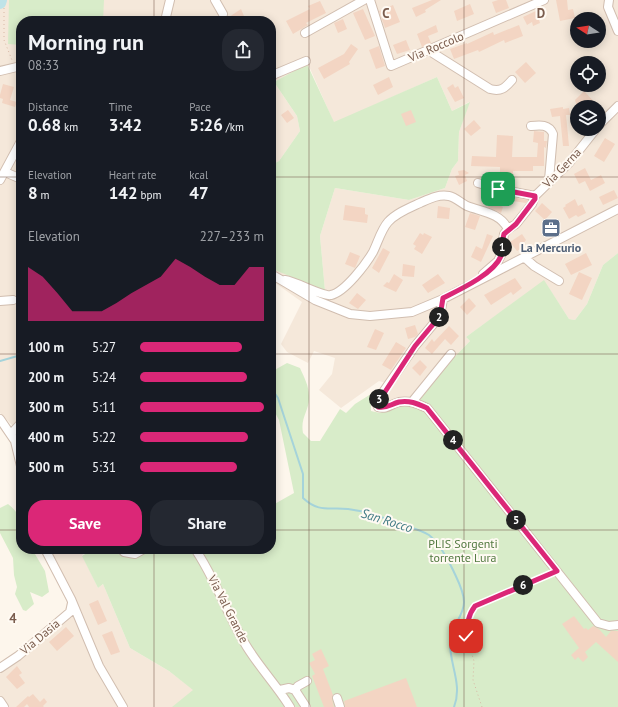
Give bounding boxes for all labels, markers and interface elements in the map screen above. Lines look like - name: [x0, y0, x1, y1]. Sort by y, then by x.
- text: C: [382, 5, 390, 22]
- text: D: [537, 5, 545, 22]
- north arrow: [570, 12, 606, 48]
- map controls: [570, 12, 606, 136]
- text: Morning run: [28, 28, 144, 56]
- street label: Via Roccolo: [405, 28, 466, 65]
- button: share: [222, 29, 264, 71]
- button: locate: [570, 56, 606, 92]
- text: 08:33: [28, 57, 59, 74]
- text: Distance: [28, 100, 68, 114]
- text: Time: [109, 100, 132, 114]
- text: Pace: [189, 100, 211, 114]
- button: layers: [570, 100, 606, 136]
- text: 0.68: [28, 114, 61, 136]
- text: 3:42: [109, 114, 142, 136]
- text: 5:26: [189, 114, 223, 136]
- text: km: [61, 120, 78, 134]
- text: /km: [223, 120, 244, 134]
- street label: Via Gerna: [538, 145, 584, 191]
- text: Elevation: [28, 168, 72, 182]
- text: Heart rate: [109, 168, 156, 182]
- text: kcal: [189, 168, 208, 182]
- pin: [481, 172, 515, 206]
- icon: arrive: [487, 178, 509, 200]
- text: 8: [28, 182, 38, 204]
- text: 142: [109, 182, 138, 204]
- text: 47: [189, 182, 209, 204]
- text: m: [38, 188, 50, 202]
- text: bpm: [138, 188, 161, 202]
- office icon: La Mercurio: [540, 217, 562, 239]
- text: Elevation: [28, 228, 80, 245]
- text: 227–233 m: [200, 228, 264, 245]
- pin: 1: [492, 237, 512, 257]
- text: 1: [499, 240, 505, 254]
- place label: La Mercurio: [521, 240, 582, 255]
- pin: 2: [429, 307, 449, 327]
- text: 2: [436, 310, 442, 324]
- text: 100 m: [28, 339, 64, 356]
- text: 5:27: [92, 339, 116, 356]
- text: 200 m: [28, 369, 64, 386]
- text: 5:24: [92, 369, 116, 386]
- pin: 3: [369, 389, 389, 409]
- text: 3: [376, 392, 382, 406]
- text: 300 m: [28, 399, 64, 416]
- text: 5:11: [92, 399, 116, 416]
- text: 400 m: [28, 429, 64, 446]
- text: 5:22: [92, 429, 116, 446]
- pin: 4: [443, 430, 463, 450]
- text: 4: [450, 433, 456, 447]
- text: 500 m: [28, 459, 64, 476]
- text: 5:31: [92, 459, 116, 476]
- button: Save: [28, 500, 142, 546]
- button: Share: [150, 500, 264, 546]
- water label: San Rocco: [359, 505, 415, 537]
- pin: 5: [506, 510, 526, 530]
- text: 5: [513, 513, 519, 527]
- park label: PLIS Sorgenti torrente Lura: [428, 536, 498, 565]
- street label: Via Val Grande: [204, 571, 252, 645]
- pin: 6: [513, 575, 533, 595]
- text: 6: [520, 578, 526, 592]
- text: 4: [9, 610, 17, 627]
- street label: Via Dasia: [16, 616, 63, 658]
- pin: [449, 619, 483, 653]
- icon: check: [455, 625, 477, 647]

